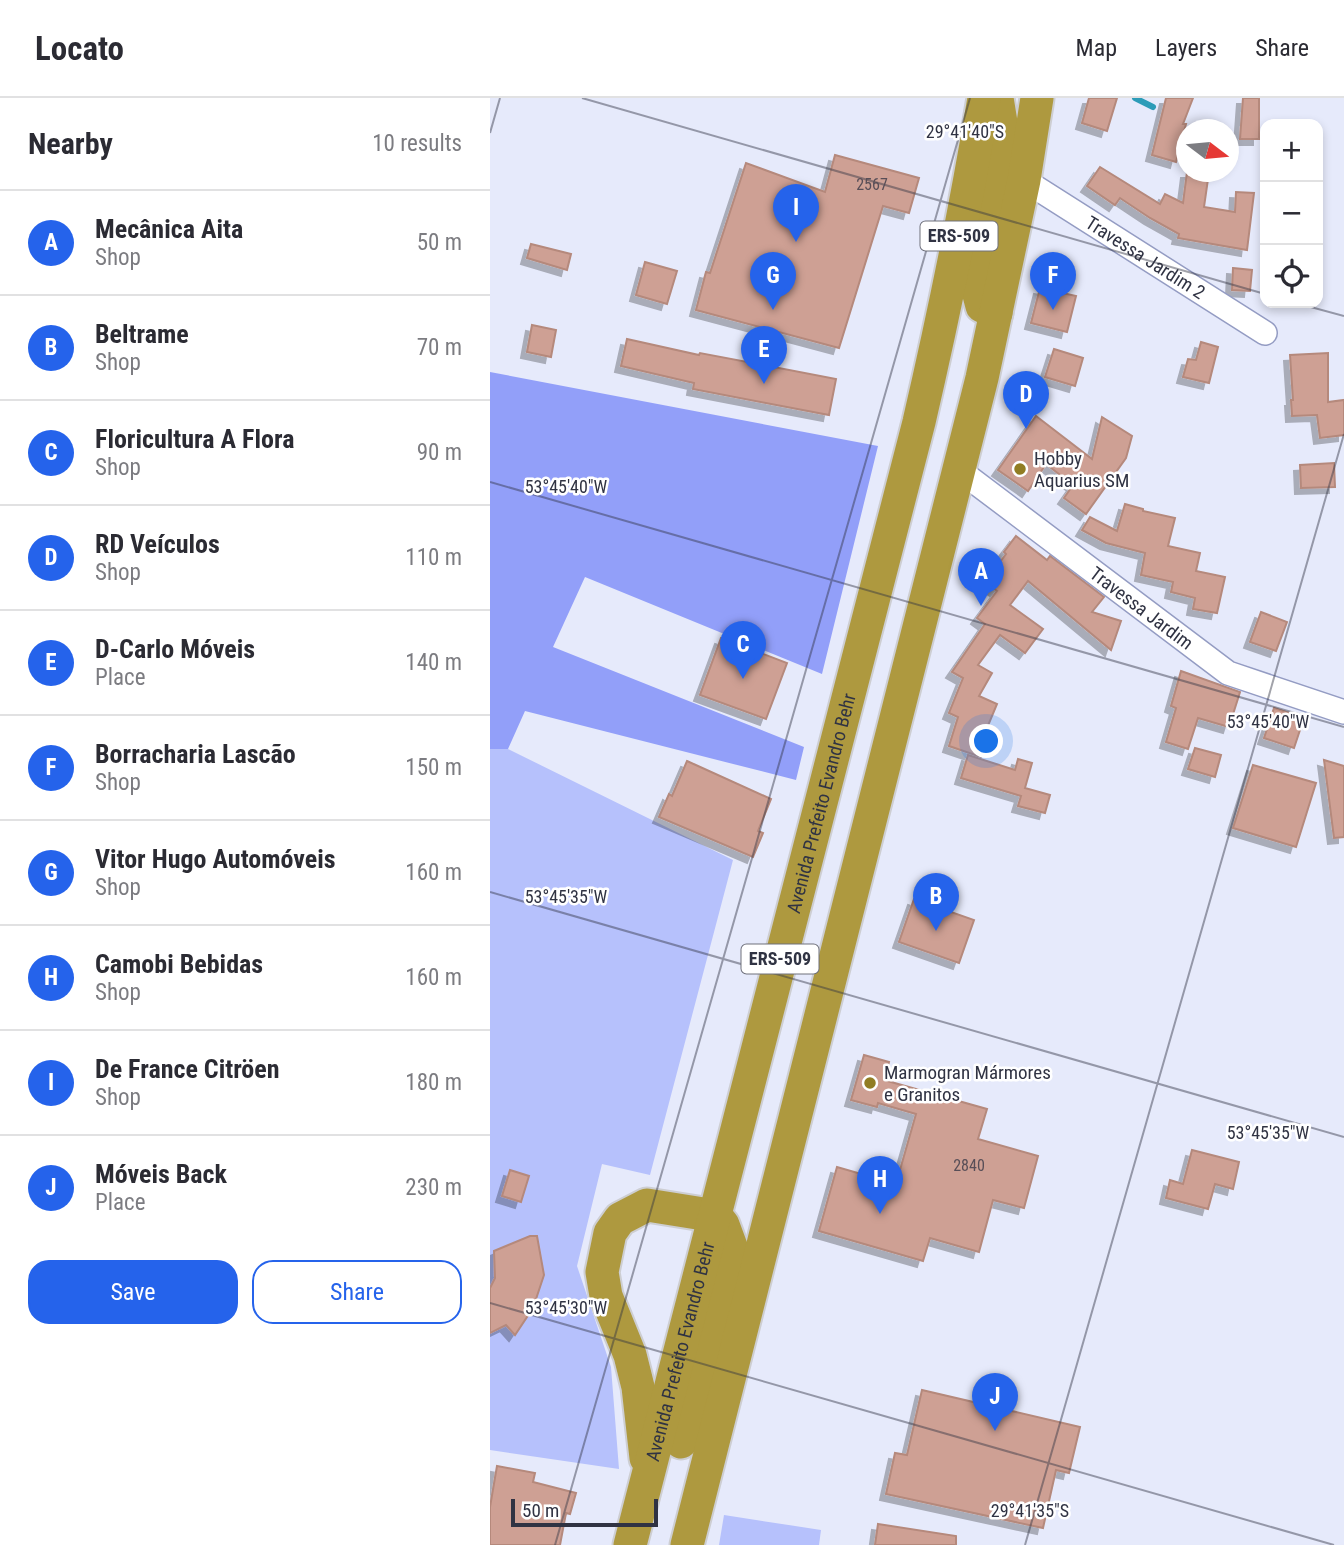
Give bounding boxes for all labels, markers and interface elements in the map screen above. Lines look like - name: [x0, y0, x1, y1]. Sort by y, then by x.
- text: Locato: [35, 29, 124, 68]
- text: Map: [1076, 34, 1117, 62]
- text: Layers: [1155, 34, 1217, 62]
- text: Share: [1255, 34, 1309, 62]
- north arrow: [1176, 119, 1239, 182]
- map controls: [1260, 119, 1323, 308]
- button: +: [1260, 119, 1323, 182]
- text: 29°41'40"S: [926, 121, 1004, 142]
- text: Nearby: [28, 126, 113, 161]
- text: 10 results: [372, 130, 462, 157]
- house number: 2567: [856, 175, 888, 194]
- button: −: [1260, 182, 1323, 245]
- pin: I: [773, 184, 819, 242]
- street label: Travessa Jardim 2: [1081, 211, 1209, 304]
- text: Mecânica Aita: [95, 214, 243, 244]
- road number: ERS-509: [920, 222, 998, 251]
- text: A: [44, 229, 58, 256]
- text: 50 m: [417, 229, 462, 256]
- text: Shop: [95, 244, 141, 271]
- button: locate: [1260, 245, 1323, 308]
- pin: G: [750, 252, 796, 310]
- pin: F: [1030, 252, 1076, 310]
- text: Beltrame: [95, 319, 189, 349]
- pin: E: [741, 326, 787, 384]
- text: B: [45, 334, 57, 361]
- text: 70 m: [417, 334, 462, 361]
- text: Shop: [95, 349, 141, 376]
- pin: D: [1003, 371, 1049, 429]
- text: Floricultura A Flora: [95, 424, 294, 454]
- text: C: [44, 439, 58, 466]
- text: 90 m: [417, 439, 462, 466]
- place label: Hobby Aquarius SM: [1034, 447, 1129, 492]
- text: Shop: [95, 454, 141, 481]
- marker: Hobby Aquarius SM: [1012, 461, 1028, 477]
- text: 53°45'40"W: [525, 476, 608, 497]
- text: RD Veículos: [95, 529, 220, 559]
- text: D: [45, 544, 58, 571]
- text: 110 m: [405, 544, 462, 571]
- pin: A: [958, 548, 1004, 606]
- text: Shop: [95, 559, 141, 586]
- street label: Travessa Jardim: [1085, 562, 1198, 655]
- pin: C: [720, 621, 766, 679]
- text: D-Carlo Móveis: [95, 634, 255, 664]
- text: E: [45, 649, 57, 676]
- text: 140 m: [405, 649, 462, 676]
- text: Place: [95, 664, 145, 691]
- street label: Avenida Prefeito Evandro Behr: [782, 691, 861, 916]
- text: 53°45'40"W: [1227, 711, 1310, 732]
- your location: [969, 724, 1003, 758]
- text: Borracharia Lascão: [95, 739, 296, 769]
- text: F: [46, 754, 56, 781]
- text: 150 m: [405, 754, 462, 781]
- text: Shop: [95, 769, 141, 796]
- text: Vitor Hugo Automóveis: [95, 844, 336, 874]
- text: G: [44, 859, 58, 886]
- text: 160 m: [405, 859, 462, 886]
- pin: B: [913, 873, 959, 931]
- text: Shop: [95, 874, 141, 901]
- text: 53°45'35"W: [525, 886, 608, 907]
- road number: ERS-509: [742, 944, 818, 974]
- text: Camobi Bebidas: [95, 949, 263, 979]
- text: H: [44, 964, 58, 991]
- text: 160 m: [405, 964, 462, 991]
- text: Shop: [95, 979, 141, 1006]
- text: De France Citröen: [95, 1054, 280, 1084]
- place label: Marmogran Mármores e Granitos: [884, 1061, 1051, 1106]
- text: I: [48, 1069, 54, 1096]
- text: 180 m: [405, 1069, 462, 1096]
- marker: Marmogran Mármores e Granitos: [862, 1075, 878, 1091]
- text: Shop: [95, 1084, 141, 1111]
- text: 53°45'35"W: [1227, 1122, 1310, 1143]
- pin: H: [857, 1156, 903, 1214]
- house number: 2840: [953, 1156, 985, 1175]
- text: Móveis Back: [95, 1159, 227, 1189]
- text: J: [45, 1174, 57, 1201]
- text: 230 m: [405, 1174, 462, 1201]
- text: Place: [95, 1189, 145, 1216]
- street label: Avenida Prefeito Evandro Behr: [641, 1239, 720, 1464]
- button: Save: [28, 1260, 238, 1324]
- button: Share: [252, 1260, 462, 1324]
- text: 53°45'30"W: [525, 1297, 608, 1318]
- pin: J: [972, 1373, 1018, 1431]
- scale bar: [511, 1496, 658, 1528]
- text: 50 m: [522, 1499, 559, 1522]
- text: 29°41'35"S: [991, 1500, 1069, 1521]

